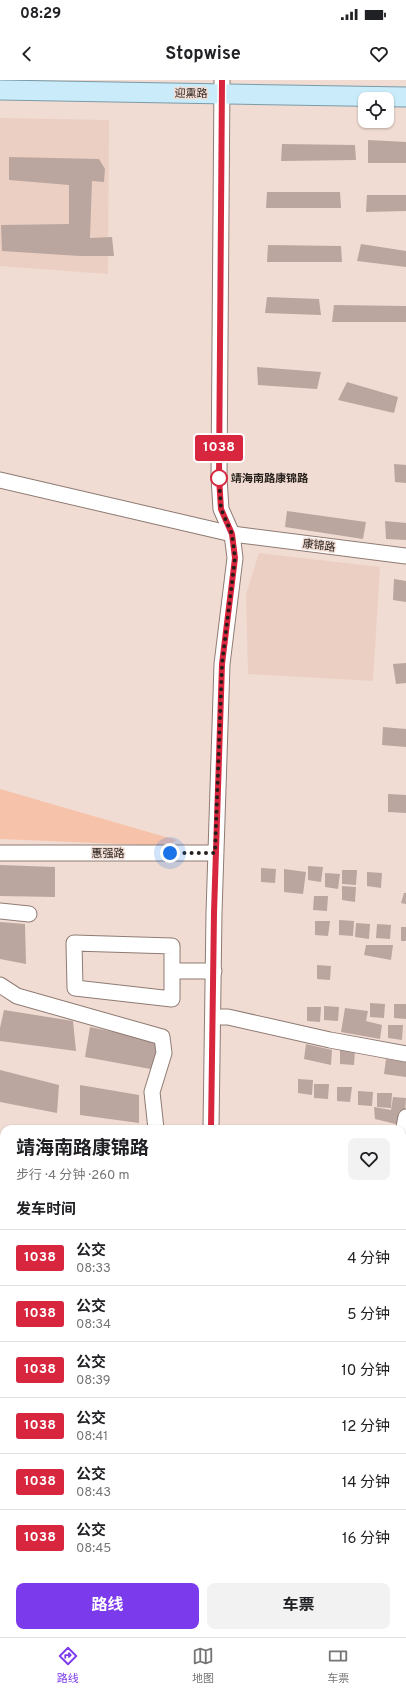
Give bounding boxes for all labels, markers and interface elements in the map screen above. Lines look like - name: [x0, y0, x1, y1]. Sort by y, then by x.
- text: 08:29: [20, 5, 61, 24]
- icon: back: [16, 43, 38, 65]
- text: Stopwise: [165, 43, 241, 66]
- icon: heart: [368, 43, 390, 65]
- street label: 迎熏路: [174, 87, 208, 101]
- map controls: [358, 92, 394, 128]
- button: locate: [358, 92, 394, 128]
- line badge: 1038: [191, 435, 247, 461]
- text: 1038: [203, 439, 235, 456]
- marker: 靖海南路康锦路: [210, 469, 228, 487]
- place label: 靖海南路康锦路: [231, 472, 309, 486]
- street label: 康锦路: [302, 537, 336, 555]
- your location: [160, 843, 180, 863]
- street label: 惠强路: [92, 847, 125, 861]
- text: 靖海南路康锦路: [16, 1137, 149, 1161]
- button: heart: [348, 1138, 390, 1180]
- text: 步行 · 4 分钟 · 260 m: [16, 1168, 129, 1184]
- text: 发车时间: [16, 1201, 76, 1220]
- text: 公交: [76, 1242, 106, 1261]
- text: 1038: [24, 1249, 56, 1266]
- text: 4 分钟: [347, 1250, 390, 1269]
- text: 08:33: [76, 1261, 111, 1277]
- text: 公交: [76, 1298, 106, 1317]
- text: 1038: [24, 1305, 56, 1322]
- text: 5 分钟: [347, 1306, 390, 1325]
- text: 08:34: [76, 1317, 111, 1333]
- text: 公交: [76, 1354, 106, 1373]
- text: 1038: [24, 1361, 56, 1378]
- text: 10 分钟: [341, 1362, 390, 1381]
- text: 08:39: [76, 1373, 111, 1389]
- text: 公交: [76, 1410, 106, 1429]
- text: 1038: [24, 1417, 56, 1434]
- text: 12 分钟: [342, 1418, 390, 1437]
- text: 08:41: [76, 1429, 108, 1445]
- text: 公交: [76, 1466, 106, 1485]
- text: 1038: [24, 1473, 56, 1490]
- text: 14 分钟: [342, 1474, 390, 1493]
- text: 08:43: [76, 1485, 111, 1501]
- text: 公交: [76, 1522, 106, 1541]
- text: 1038: [24, 1529, 56, 1546]
- text: 16 分钟: [342, 1530, 390, 1549]
- text: 08:45: [76, 1541, 111, 1557]
- button: 路线: [16, 1583, 199, 1629]
- button: 车票: [207, 1583, 390, 1629]
- tab: 路线: [57, 1645, 79, 1686]
- tab: 地图: [192, 1645, 214, 1686]
- tab: 车票: [327, 1645, 349, 1686]

